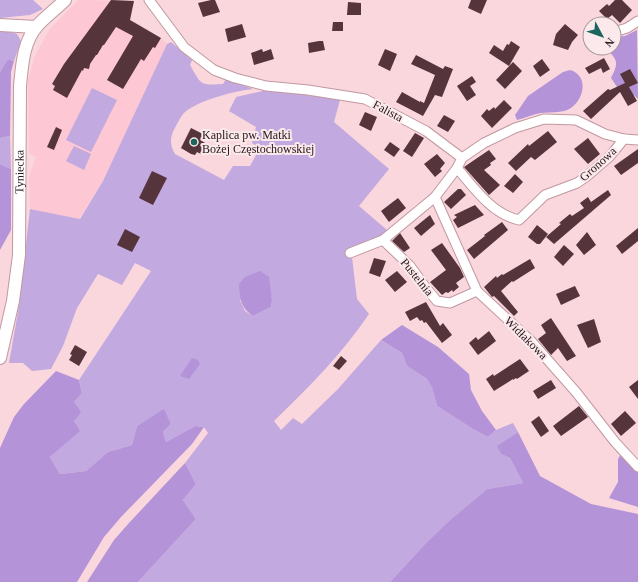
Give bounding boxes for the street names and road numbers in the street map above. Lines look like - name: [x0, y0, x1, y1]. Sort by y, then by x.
- street label: Falista: [371, 97, 406, 125]
- street label: Gronowa: [577, 143, 620, 184]
- street label: Tyniecka: [12, 149, 27, 194]
- street label: Pustelnia: [398, 255, 437, 299]
- street label: Widłakowa: [502, 314, 551, 363]

